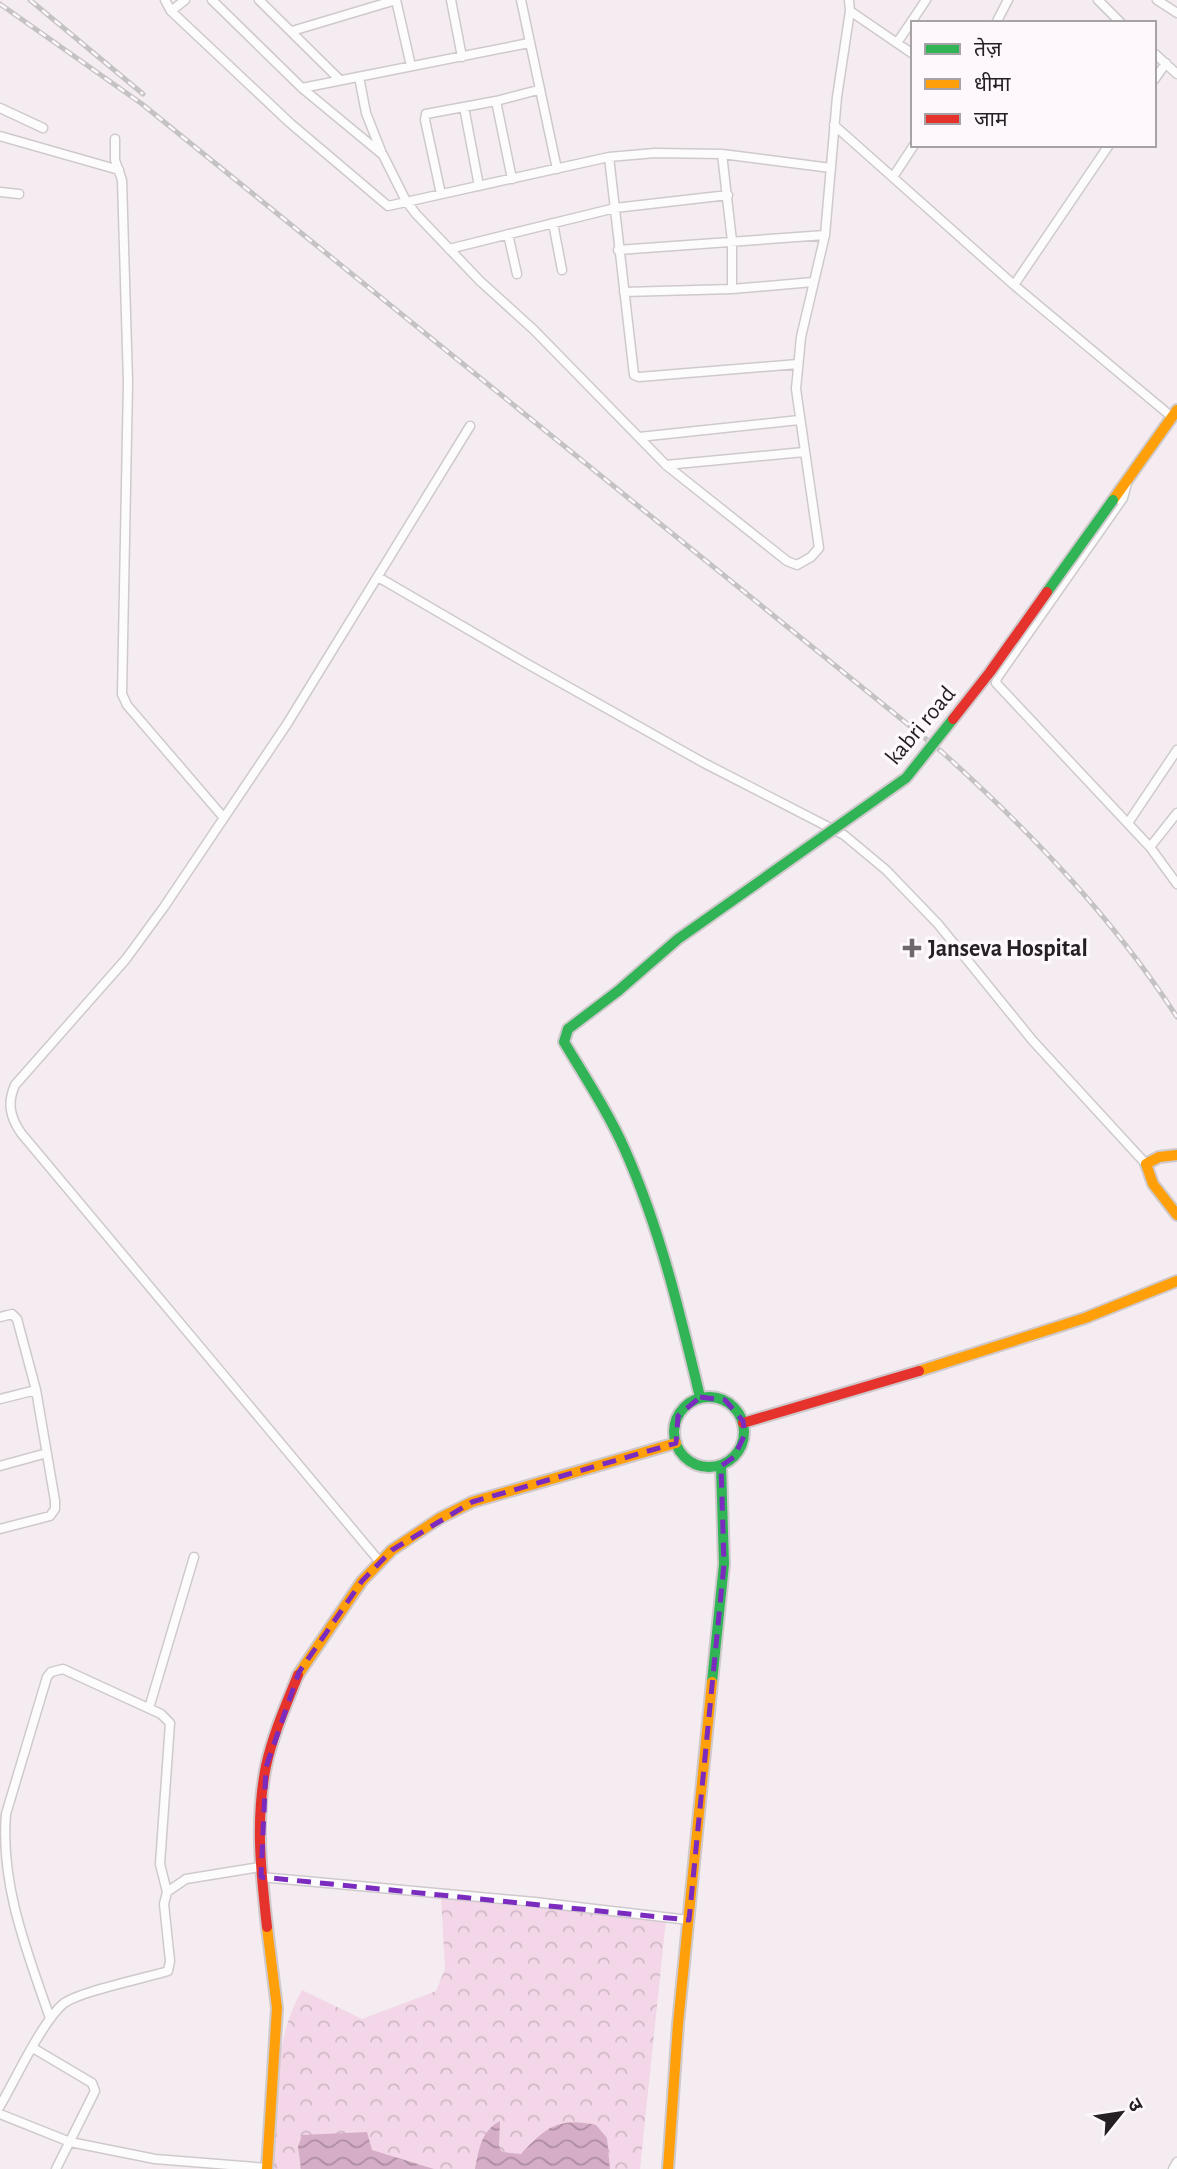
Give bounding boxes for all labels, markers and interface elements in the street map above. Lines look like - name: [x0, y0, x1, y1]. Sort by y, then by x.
- legend: [911, 21, 1156, 147]
- text: तेज़: [974, 37, 1002, 60]
- text: धीमा: [974, 72, 1011, 95]
- text: जाम: [974, 109, 1008, 130]
- street label: kabri road: [881, 682, 960, 769]
- place label: Janseva Hospital: [928, 937, 1088, 961]
- marker: Janseva Hospital: [902, 938, 922, 958]
- north arrow: [1086, 2078, 1156, 2148]
- text: उ: [1123, 2096, 1146, 2116]

